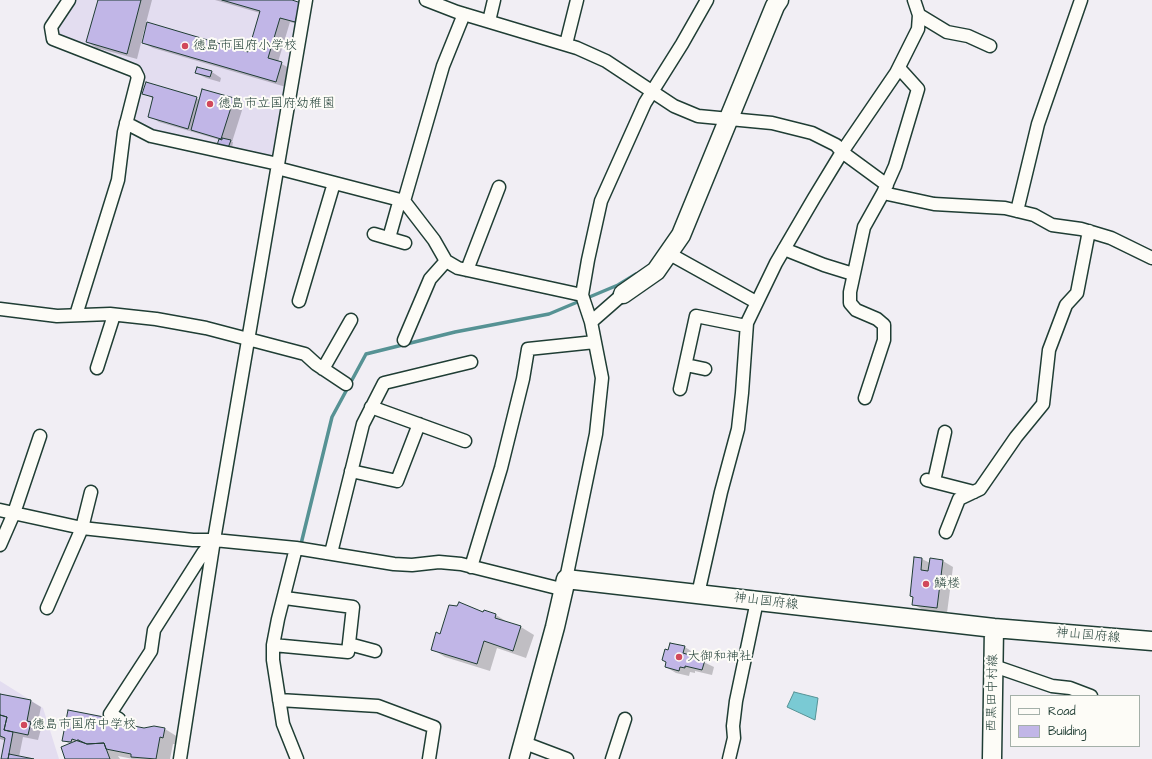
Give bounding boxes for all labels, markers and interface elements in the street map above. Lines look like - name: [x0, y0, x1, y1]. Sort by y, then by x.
- place label: 徳島市国府小学校: [193, 38, 297, 54]
- marker: 徳島市国府小学校: [180, 41, 190, 51]
- place label: 徳島市立国府幼稚園: [218, 96, 335, 112]
- marker: 徳島市立国府幼稚園: [205, 99, 215, 109]
- place label: 鱗楼: [934, 576, 960, 592]
- marker: 鱗楼: [921, 579, 931, 589]
- street label: 神山国府線: [733, 590, 799, 614]
- street label: 神山国府線: [1055, 625, 1121, 647]
- place label: 大御和神社: [687, 649, 752, 665]
- marker: 大御和神社: [674, 652, 684, 662]
- street label: 西黒田中村線: [985, 654, 1001, 732]
- legend: [1010, 695, 1140, 747]
- text: Road: [1048, 703, 1076, 720]
- place label: 徳島市国府中学校: [32, 717, 136, 733]
- marker: 徳島市国府中学校: [19, 720, 29, 730]
- text: Building: [1048, 723, 1086, 740]

